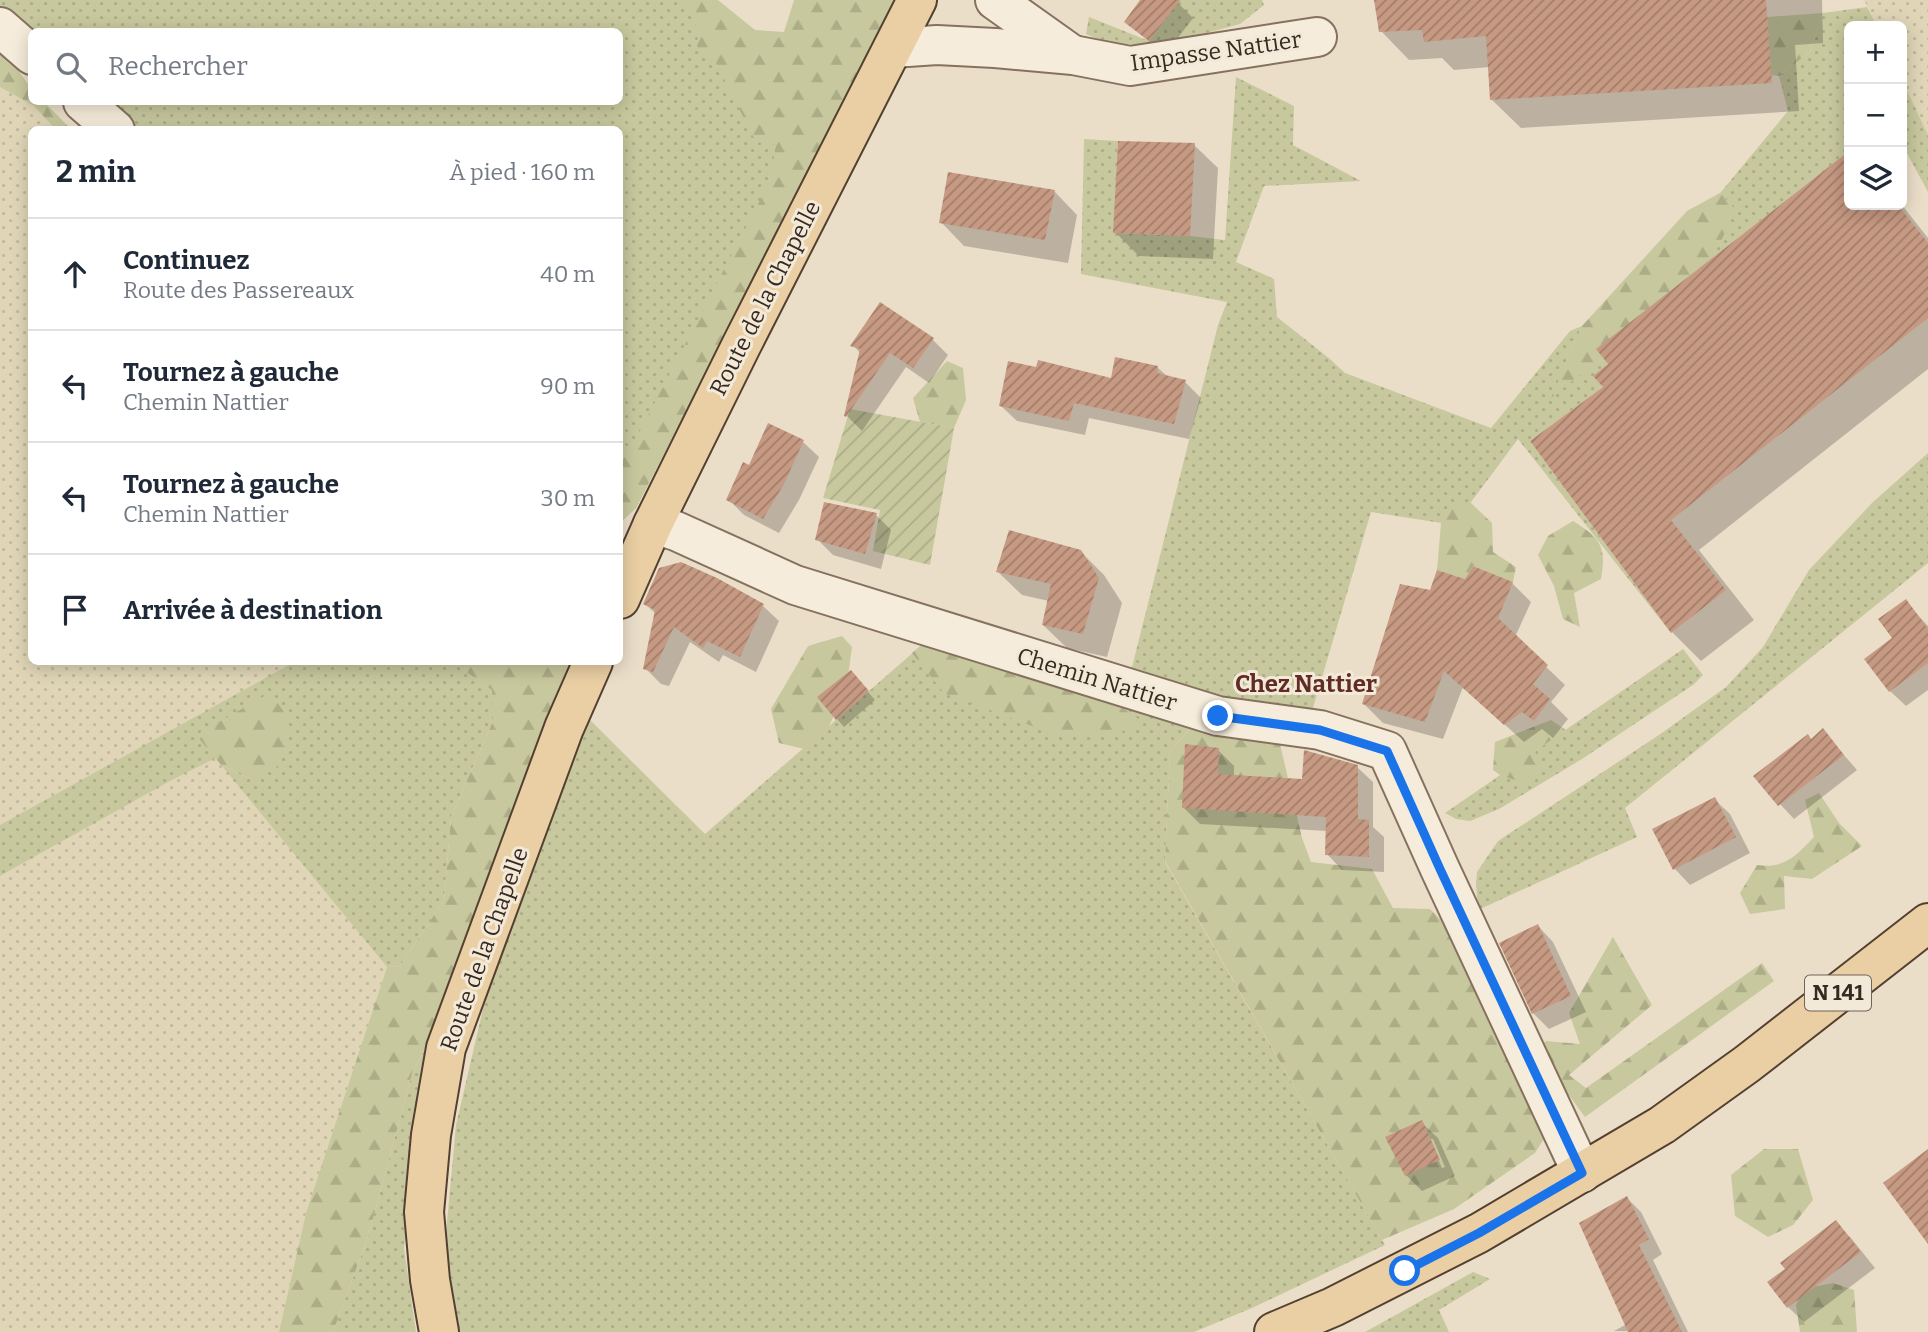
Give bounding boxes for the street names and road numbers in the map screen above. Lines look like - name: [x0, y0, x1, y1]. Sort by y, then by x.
- street label: Impasse Nattier: [1129, 25, 1303, 77]
- street label: Route de la Chapelle: [704, 196, 826, 400]
- street label: Chemin Nattier: [1014, 641, 1180, 717]
- street label: Route de la Chapelle: [434, 843, 534, 1055]
- road number: N 141: [1805, 976, 1871, 1010]

